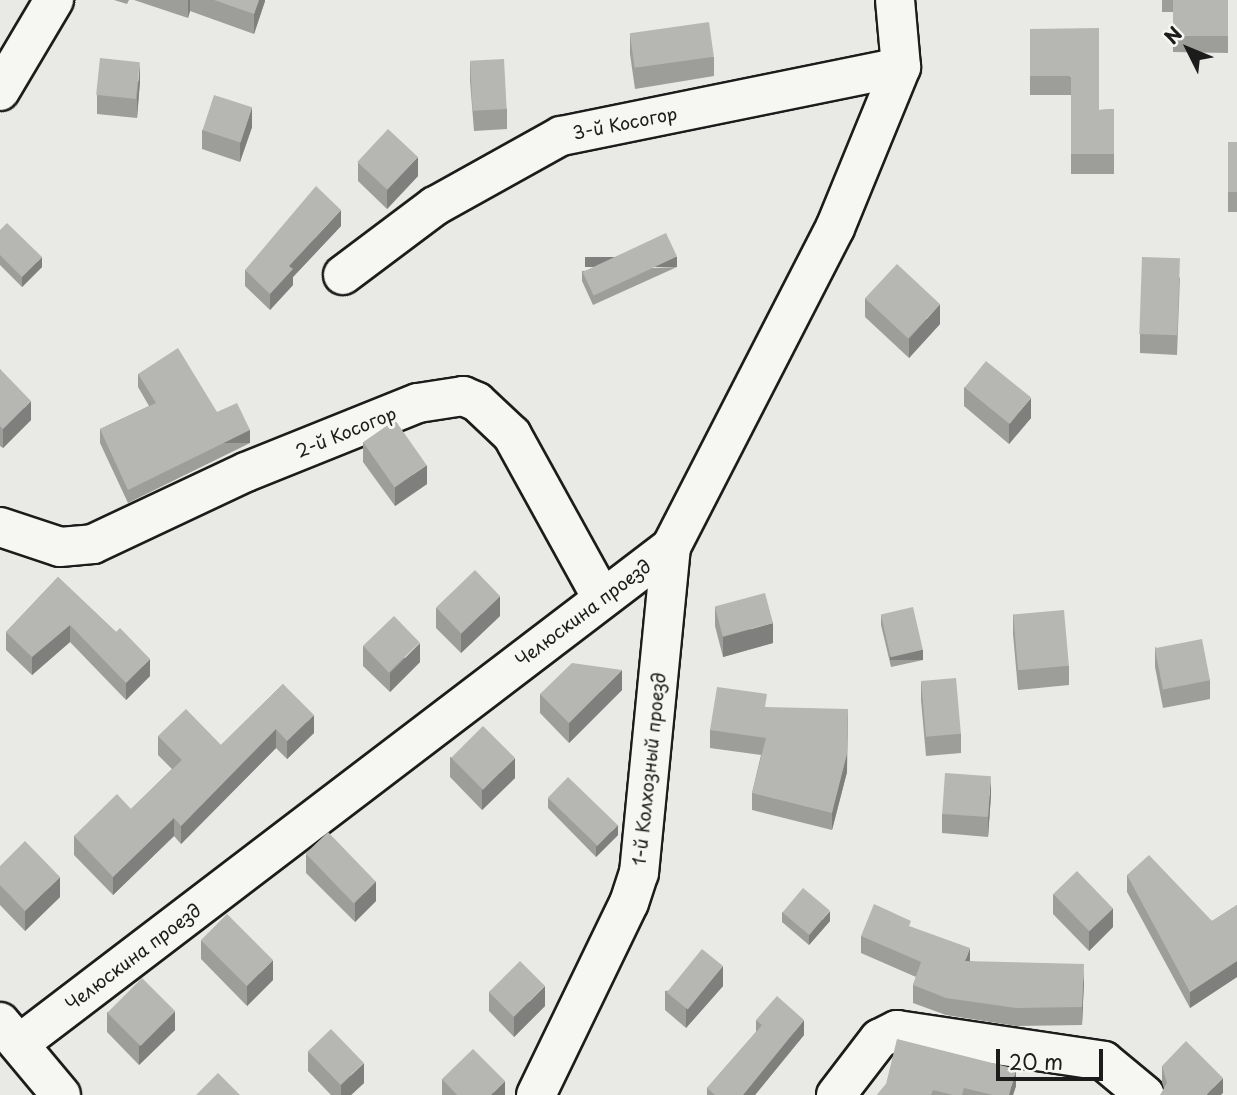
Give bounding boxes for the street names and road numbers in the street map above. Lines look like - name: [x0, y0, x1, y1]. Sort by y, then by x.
- street label: 3-й Косогор: [571, 102, 679, 144]
- street label: 2-й Косогор: [292, 402, 400, 462]
- street label: Челюскина проезд: [510, 555, 656, 671]
- street label: 1-й Колхозный проезд: [628, 671, 670, 867]
- street label: Челюскина проезд: [60, 899, 206, 1015]

